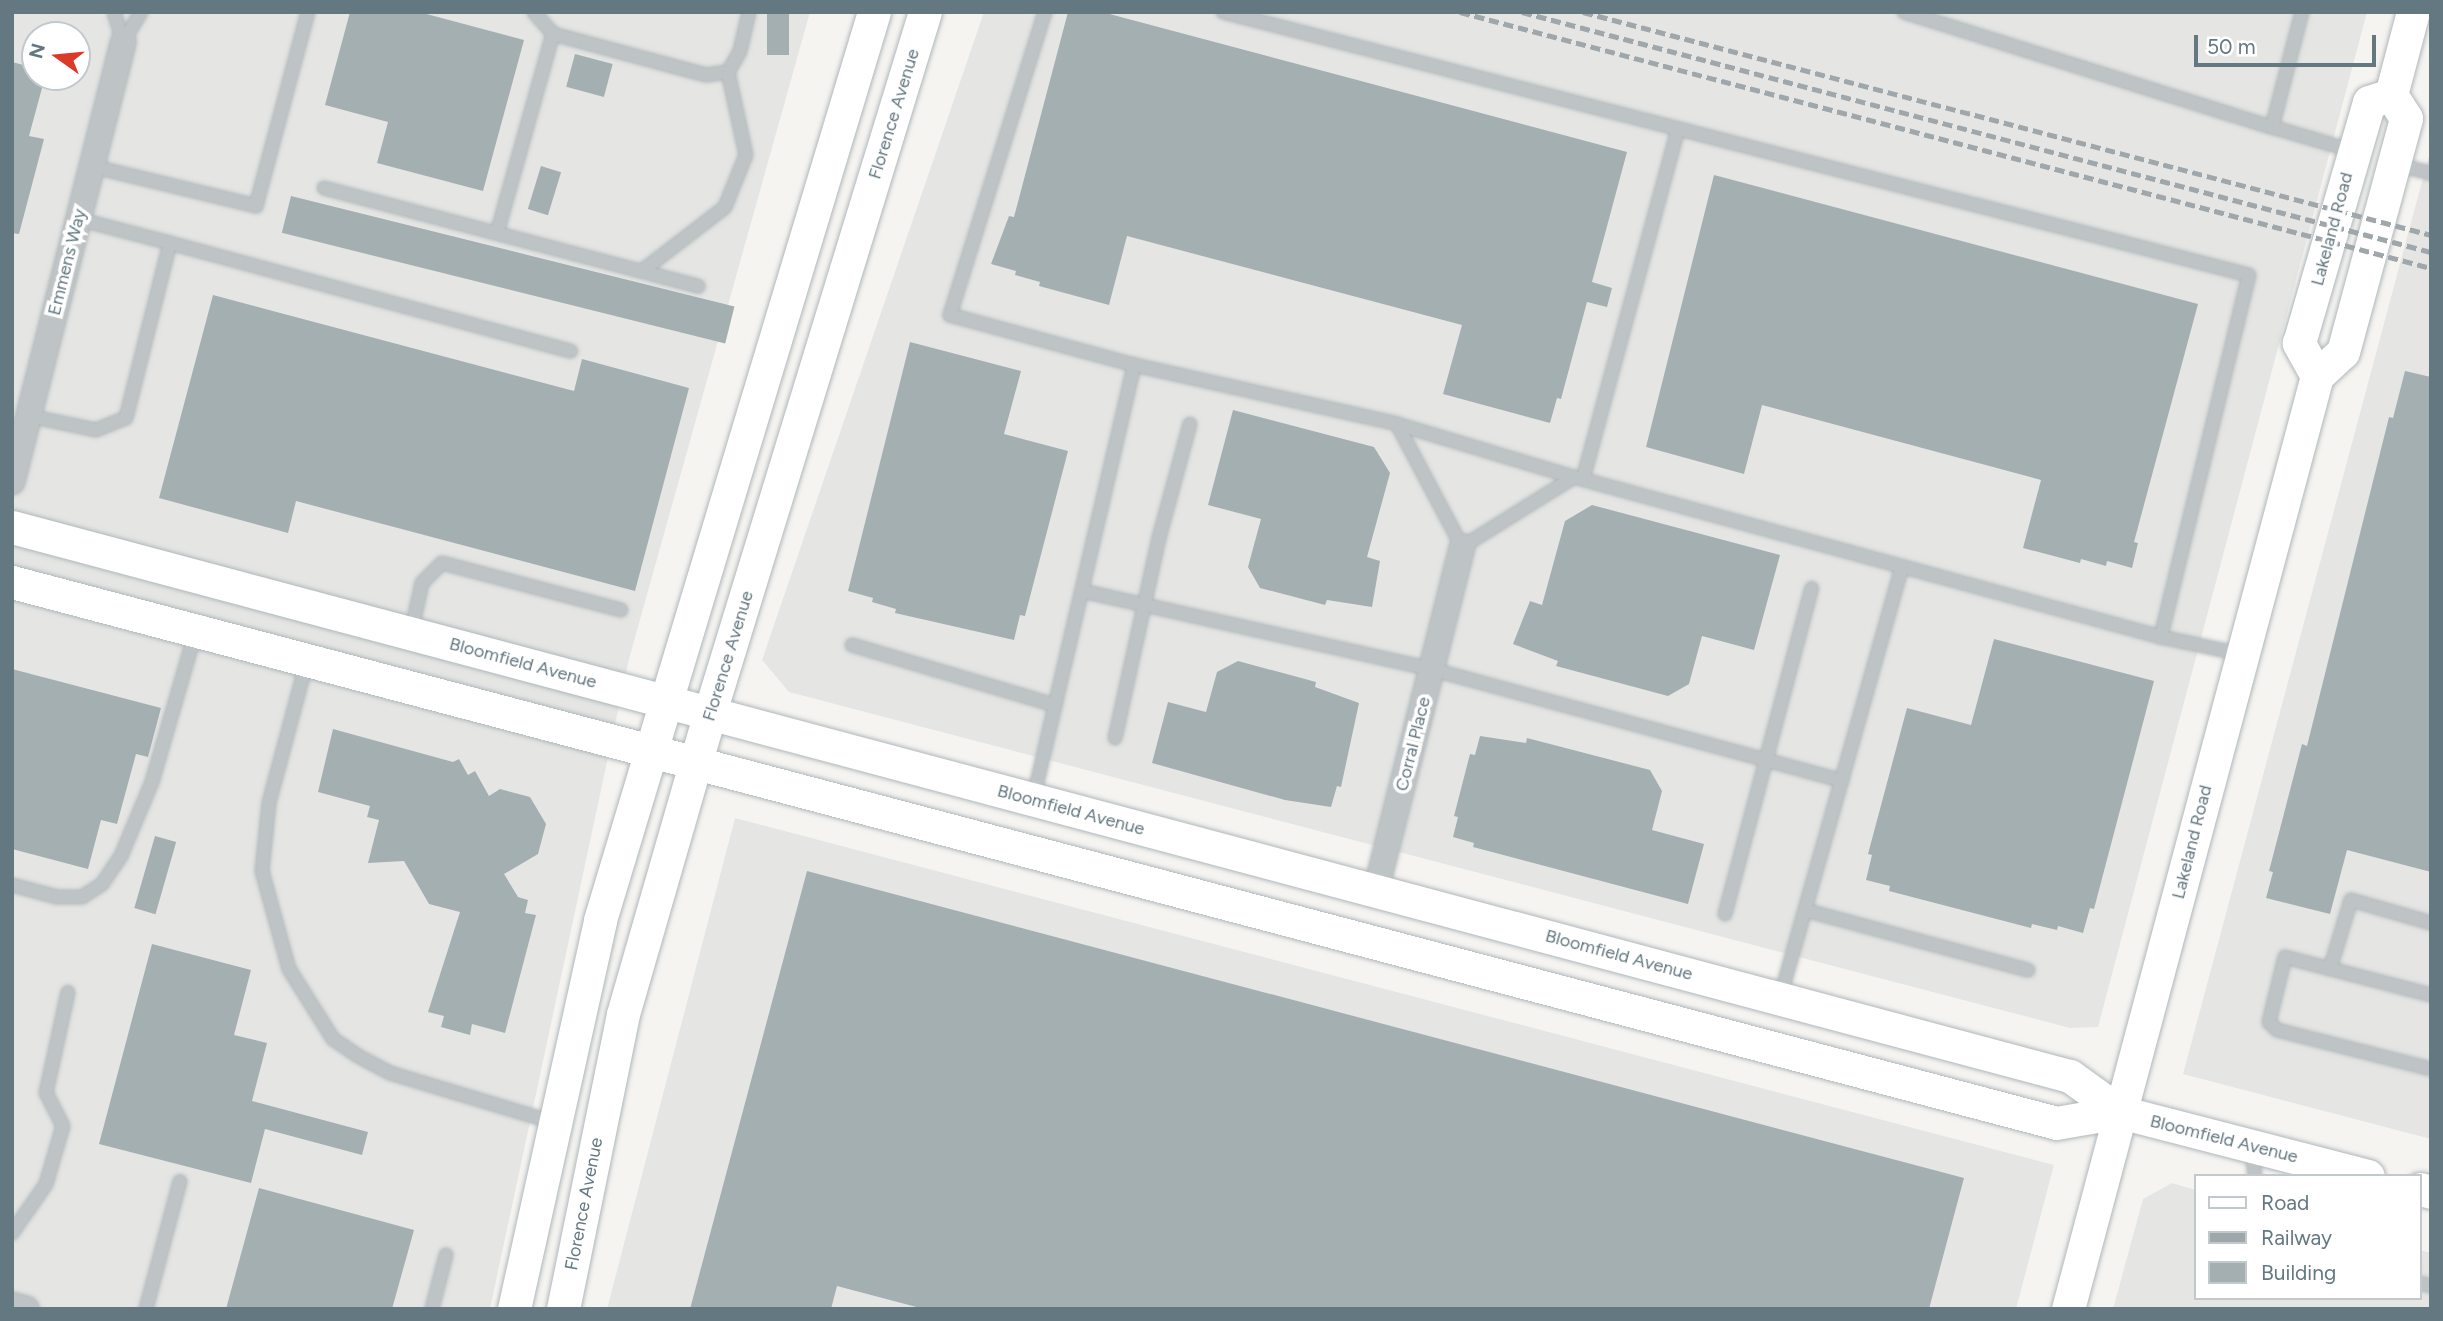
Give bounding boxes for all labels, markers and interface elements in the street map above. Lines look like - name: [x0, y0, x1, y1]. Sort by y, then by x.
- north arrow: [21, 21, 91, 91]
- scale bar: [2198, 21, 2380, 65]
- text: 50 m: [2207, 34, 2256, 59]
- text: N: [24, 41, 50, 61]
- street label: Florence Avenue: [864, 46, 924, 182]
- street label: Lakeland Road: [2306, 170, 2358, 288]
- street label: Emmens Way: [43, 206, 91, 318]
- street label: Florence Avenue: [698, 588, 758, 724]
- street label: Bloomfield Avenue: [447, 633, 599, 693]
- street label: Corral Place: [1391, 695, 1435, 793]
- street label: Bloomfield Avenue: [995, 780, 1147, 840]
- street label: Lakeland Road: [2167, 783, 2217, 901]
- street label: Bloomfield Avenue: [1543, 925, 1695, 985]
- street label: Bloomfield Avenue: [2148, 1110, 2300, 1168]
- street label: Florence Avenue: [561, 1136, 607, 1272]
- legend: [2194, 1174, 2422, 1300]
- text: Road: [2261, 1190, 2309, 1215]
- text: Railway: [2261, 1225, 2332, 1250]
- text: Building: [2261, 1260, 2336, 1285]

